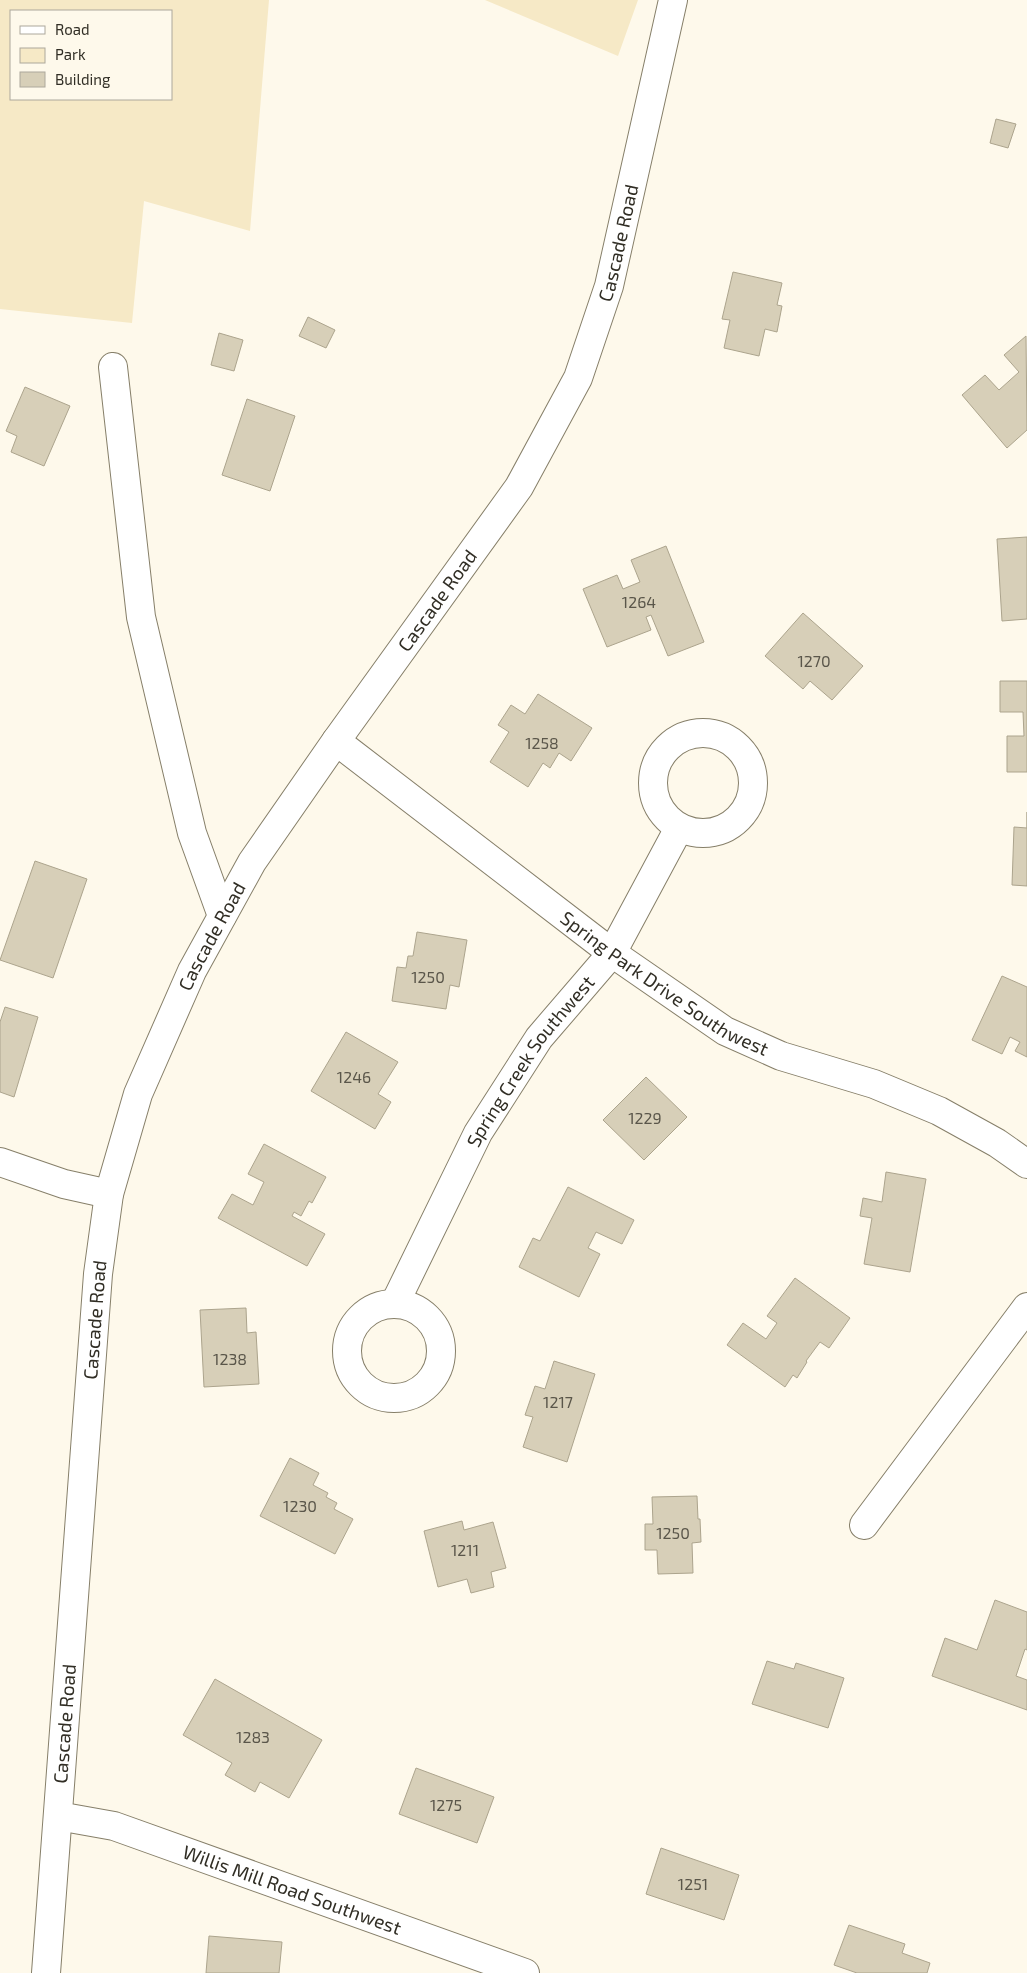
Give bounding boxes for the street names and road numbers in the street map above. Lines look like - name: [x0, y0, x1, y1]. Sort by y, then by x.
- street label: Cascade Road: [593, 182, 642, 305]
- street label: Cascade Road: [392, 545, 481, 656]
- street label: Cascade Road: [173, 878, 250, 994]
- street label: Spring Park Drive Southwest: [556, 906, 772, 1060]
- street label: Spring Creek Southwest: [461, 970, 599, 1150]
- street label: Cascade Road: [78, 1259, 111, 1380]
- street label: Cascade Road: [48, 1663, 80, 1784]
- street label: Willis Mill Road Southwest: [180, 1840, 405, 1939]

